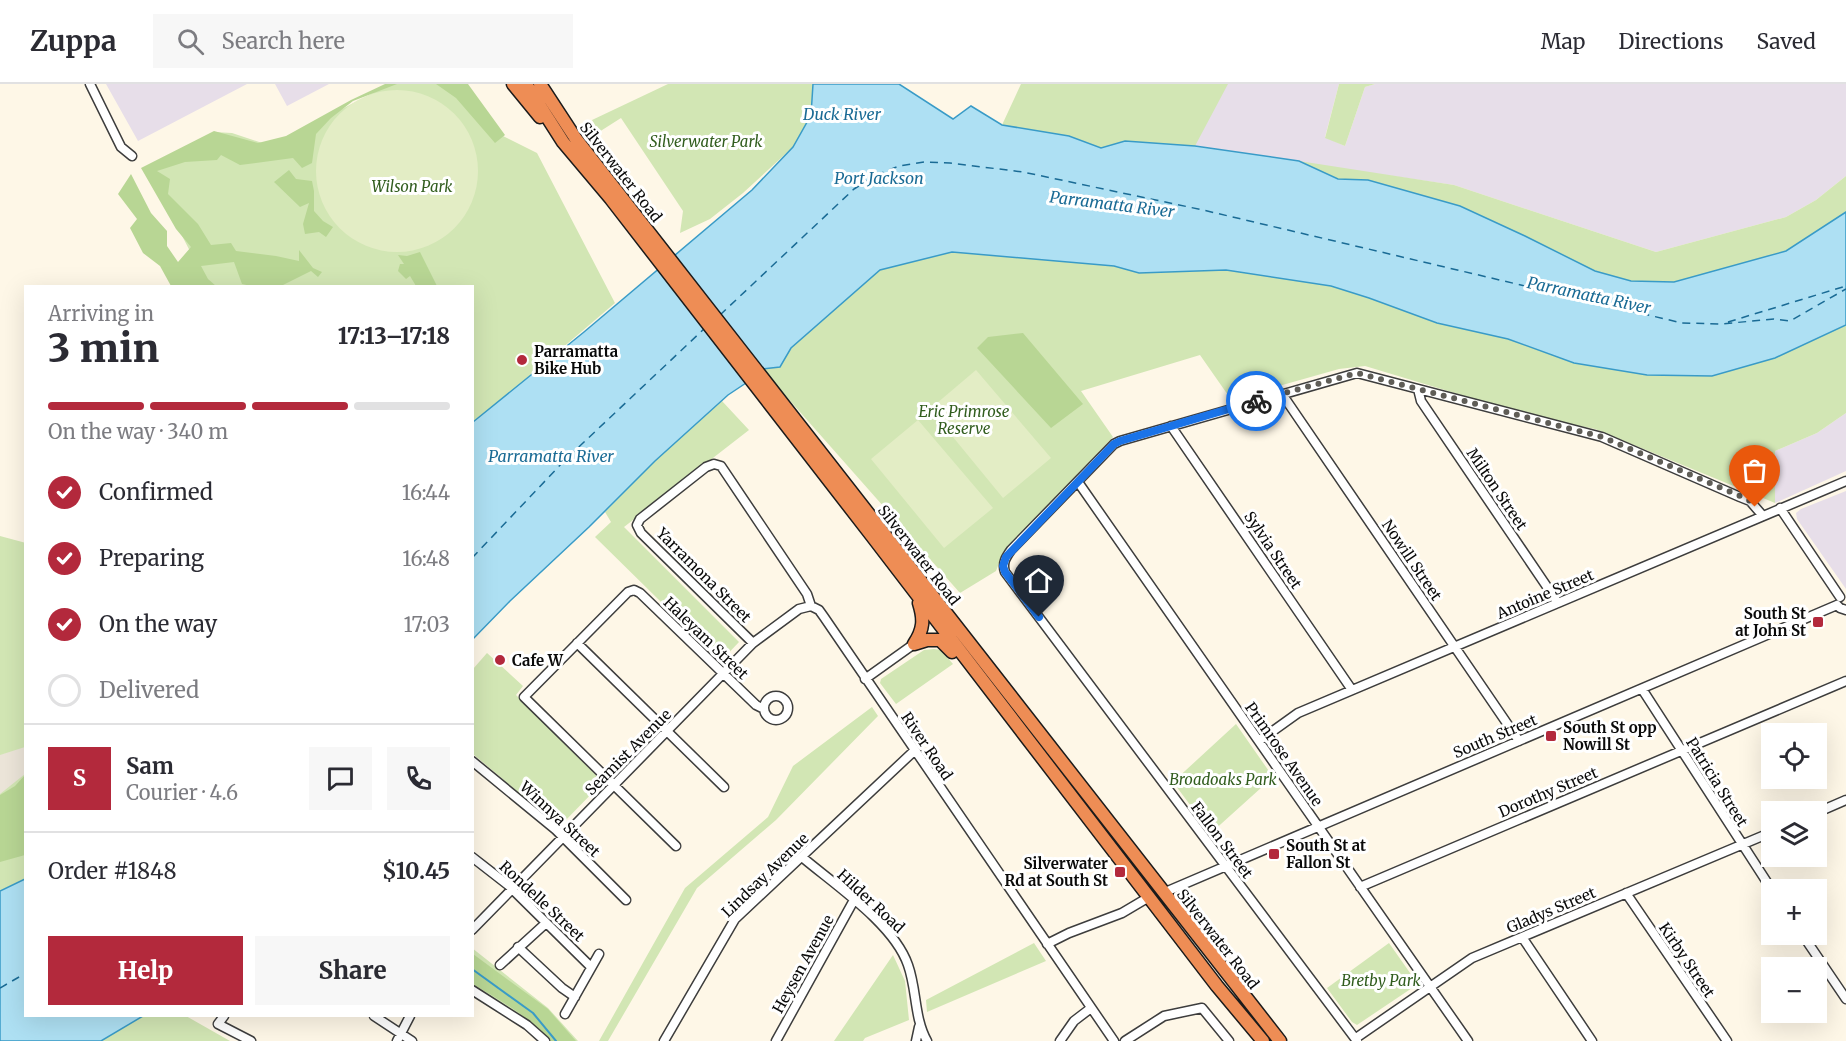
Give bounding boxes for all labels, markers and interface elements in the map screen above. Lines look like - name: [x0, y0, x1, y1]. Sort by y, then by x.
- search box: [153, 14, 573, 68]
- text: Zuppa: [30, 23, 117, 59]
- icon: search: [174, 25, 207, 58]
- text: Search here: [222, 27, 345, 55]
- text: Map: [1541, 28, 1585, 55]
- text: Directions: [1618, 28, 1723, 55]
- text: Saved: [1756, 28, 1816, 55]
- water label: Duck River: [802, 104, 881, 124]
- street label: Silverwater Road: [576, 118, 666, 226]
- park label: Silverwater Park: [650, 132, 763, 151]
- water label: Port Jackson: [834, 168, 924, 188]
- park label: Wilson Park: [371, 177, 453, 196]
- water label: Parramatta River: [1048, 186, 1176, 222]
- water label: Parramatta River: [1525, 272, 1653, 318]
- text: Arriving in: [48, 301, 154, 326]
- text: 17:13–17:18: [338, 322, 450, 350]
- text: 3 min: [48, 324, 159, 373]
- place label: Parramatta Bike Hub: [534, 342, 619, 378]
- marker: Parramatta Bike Hub: [515, 353, 529, 367]
- courier: [1226, 371, 1286, 431]
- icon: bike: [1240, 385, 1273, 418]
- park label: Eric Primrose Reserve: [919, 402, 1010, 438]
- text: On the way · 340 m: [48, 419, 228, 444]
- street label: Milton Street: [1463, 444, 1531, 534]
- pin: [1729, 445, 1780, 507]
- water label: Parramatta River: [488, 446, 614, 466]
- icon: bag: [1738, 454, 1771, 487]
- icon: check: [48, 476, 81, 509]
- text: Confirmed: [99, 478, 213, 506]
- text: 16:44: [402, 480, 450, 505]
- street label: Silverwater Road: [874, 501, 964, 609]
- street label: Sylvia Street: [1240, 508, 1306, 592]
- street label: Nowill Street: [1378, 516, 1446, 604]
- street label: Yarramona Street: [652, 523, 755, 626]
- icon: check: [48, 542, 81, 575]
- text: Preparing: [99, 544, 204, 572]
- text: 16:48: [402, 546, 450, 571]
- pin: [1013, 555, 1064, 617]
- icon: home: [1022, 564, 1055, 597]
- street label: Antoine Street: [1493, 565, 1597, 623]
- street label: Haleyam Street: [660, 593, 752, 683]
- place label: South St at John St: [1735, 604, 1806, 640]
- icon: check: [48, 608, 81, 641]
- text: On the way: [99, 610, 217, 638]
- text: 17:03: [404, 612, 450, 637]
- marker: South St at John St: [1811, 615, 1825, 629]
- place label: Cafe W: [512, 651, 564, 670]
- marker: Cafe W: [493, 653, 507, 667]
- text: Delivered: [99, 676, 199, 704]
- street label: Primrose Avenue: [1241, 698, 1327, 810]
- street label: Seamist Avenue: [581, 705, 675, 799]
- street label: River Road: [897, 708, 957, 784]
- street label: South Street: [1450, 710, 1540, 762]
- place label: South St opp Nowill St: [1563, 718, 1657, 754]
- map controls: [1761, 723, 1827, 1023]
- button: locate: [1761, 723, 1827, 789]
- marker: South St opp Nowill St: [1544, 729, 1558, 743]
- street label: Patricia Street: [1682, 734, 1752, 830]
- button: chat: [309, 747, 372, 810]
- button: phone: [387, 747, 450, 810]
- text: Sam: [126, 752, 174, 780]
- street label: Dorothy Street: [1496, 763, 1601, 821]
- text: S: [73, 764, 86, 792]
- park label: Broadoaks Park: [1169, 770, 1278, 789]
- street label: Winnya Street: [515, 776, 604, 861]
- text: Courier · 4.6: [126, 780, 238, 805]
- street label: Fallon Street: [1187, 798, 1257, 882]
- button: layers: [1761, 801, 1827, 867]
- street label: Lindsay Avenue: [718, 829, 813, 921]
- place label: South St at Fallon St: [1286, 836, 1366, 872]
- marker: South St at Fallon St: [1267, 847, 1281, 861]
- place label: Silverwater Rd at South St: [1004, 854, 1108, 890]
- text: Order #1848: [48, 857, 177, 885]
- text: $10.45: [382, 857, 450, 885]
- street label: Rondelle Street: [495, 857, 589, 945]
- street label: Hilder Road: [833, 865, 909, 937]
- marker: Silverwater Rd at South St: [1113, 865, 1127, 879]
- button: +: [1761, 879, 1827, 945]
- street label: Gladys Street: [1504, 883, 1599, 937]
- street label: Silverwater Road: [1173, 885, 1263, 993]
- street label: Heysen Avenue: [768, 911, 838, 1017]
- street label: Kirby Street: [1655, 919, 1719, 1001]
- button: Help: [48, 936, 243, 1005]
- button: Share: [255, 936, 450, 1005]
- button: −: [1761, 957, 1827, 1023]
- park label: Bretby Park: [1341, 971, 1422, 990]

